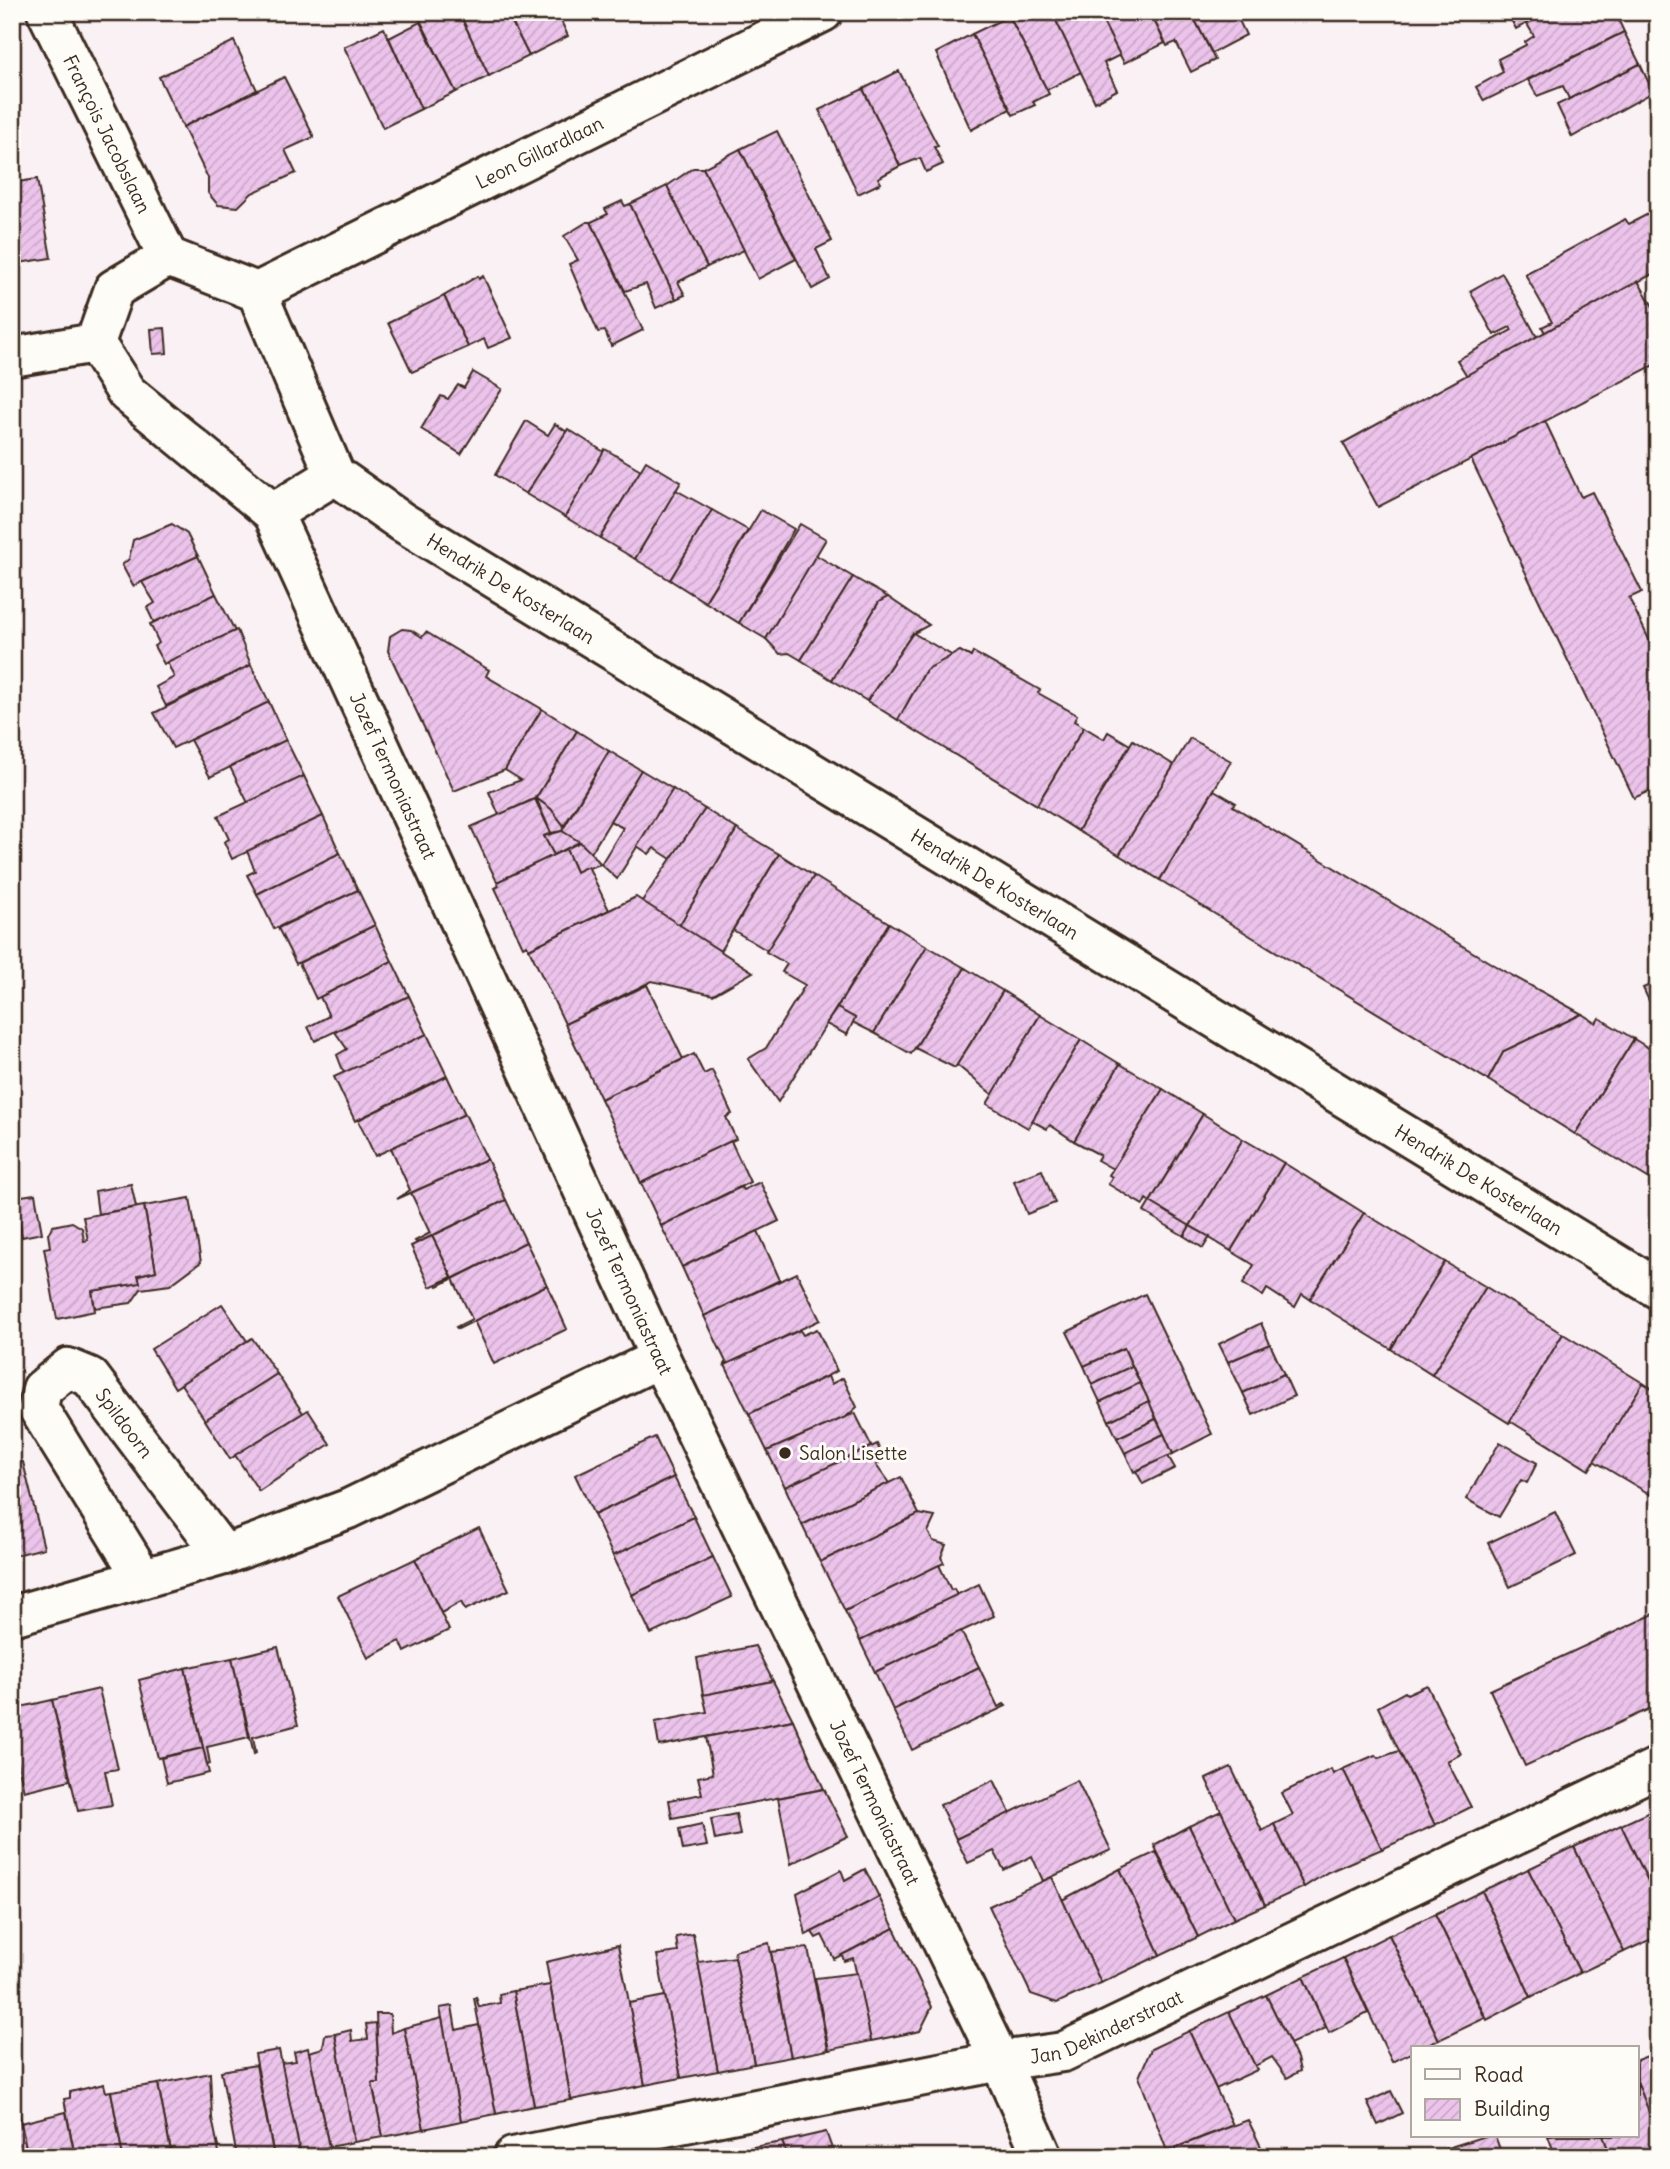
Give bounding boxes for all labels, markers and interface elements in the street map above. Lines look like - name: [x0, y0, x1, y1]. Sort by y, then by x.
- street label: François Jacobslaan: [58, 51, 156, 217]
- street label: Leon Gillardlaan: [472, 111, 607, 194]
- street label: Hendrik De Kosterlaan: [422, 528, 599, 649]
- street label: Jozef Termoniastraat: [345, 689, 442, 863]
- street label: Hendrik De Kosterlaan: [906, 824, 1083, 944]
- street label: Hendrik De Kosterlaan: [1390, 1119, 1567, 1240]
- street label: Jozef Termoniastraat: [581, 1204, 678, 1378]
- street label: Spildoorn: [91, 1383, 159, 1463]
- place label: Salon Lisette: [799, 1441, 907, 1465]
- marker: Salon Lisette: [777, 1445, 793, 1461]
- street label: Jozef Termoniastraat: [825, 1716, 925, 1889]
- street label: Jan Dekinderstraat: [1028, 1984, 1187, 2069]
- legend: [1411, 2046, 1638, 2138]
- text: Road: [1474, 2061, 1523, 2088]
- text: Building: [1474, 2095, 1550, 2122]

